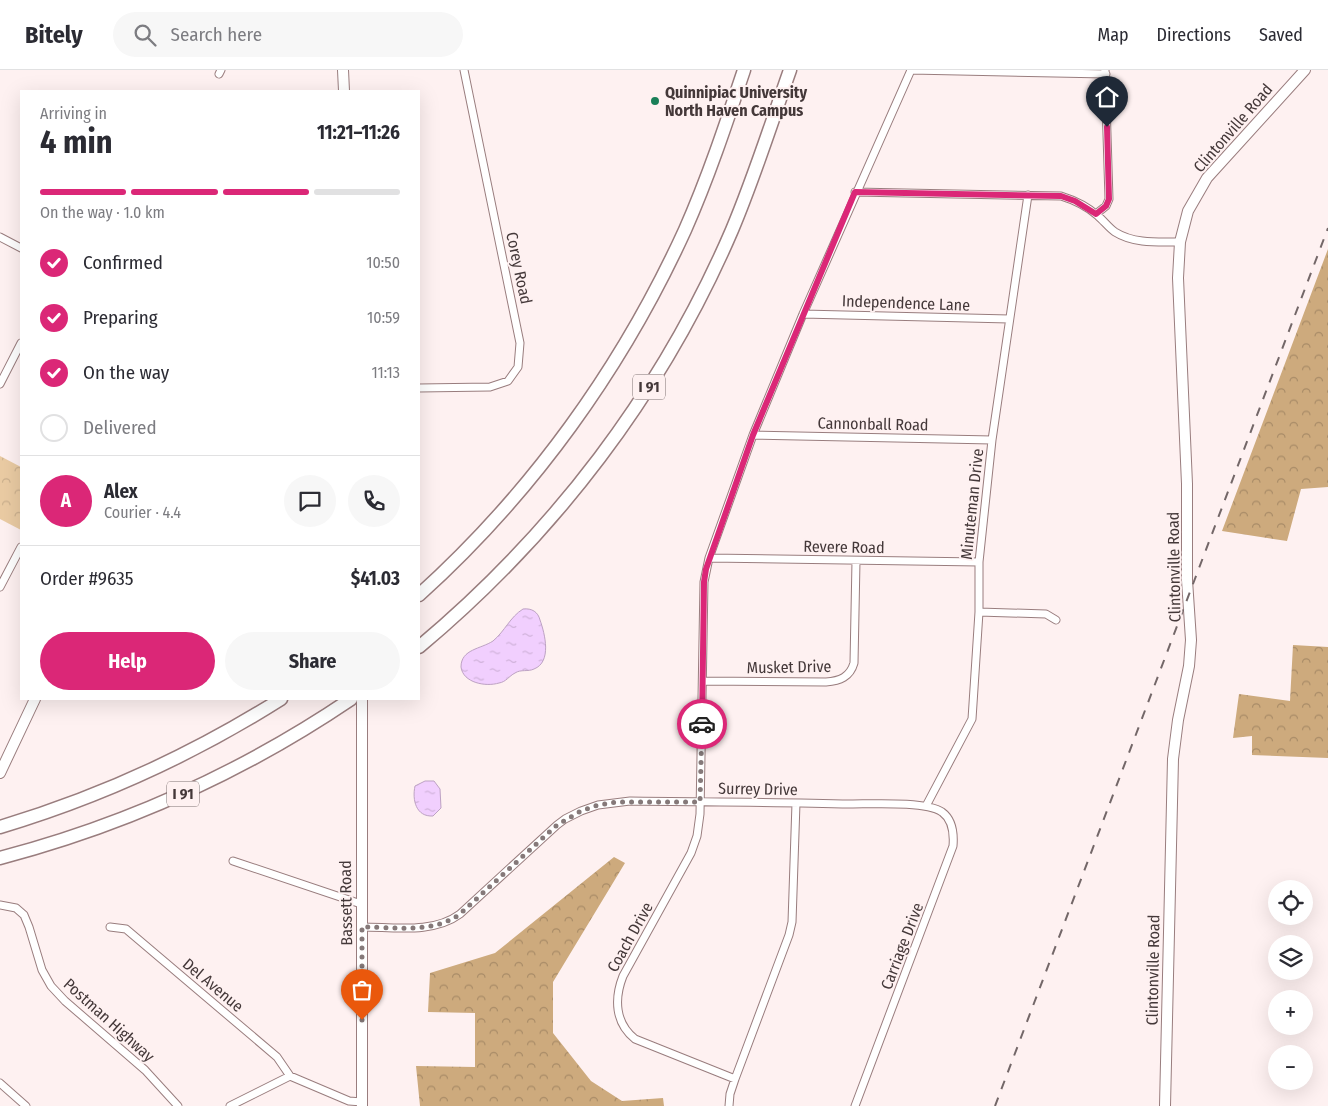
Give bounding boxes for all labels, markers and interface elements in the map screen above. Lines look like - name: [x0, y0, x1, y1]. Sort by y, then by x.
- search box: [113, 12, 463, 57]
- text: Bitely: [25, 21, 83, 49]
- icon: search: [131, 21, 159, 49]
- text: Search here: [171, 23, 262, 46]
- text: Map: [1097, 24, 1129, 46]
- text: Directions: [1157, 24, 1231, 46]
- text: Saved: [1259, 24, 1303, 46]
- pin: [1086, 76, 1128, 127]
- street label: Clintonville Road: [1190, 80, 1276, 176]
- place label: Quinnipiac University North Haven Campus: [665, 83, 807, 120]
- icon: home: [1093, 83, 1121, 111]
- marker: Quinnipiac University North Haven Campus: [649, 95, 661, 107]
- text: Arriving in: [40, 104, 107, 123]
- text: 11:21–11:26: [317, 121, 400, 144]
- text: 4 min: [40, 123, 113, 161]
- text: On the way · 1.0 km: [40, 203, 165, 222]
- street label: Corey Road: [502, 230, 536, 306]
- icon: check: [40, 249, 68, 277]
- text: Confirmed: [83, 251, 163, 274]
- text: 10:50: [366, 253, 400, 272]
- street label: Independence Lane: [842, 291, 970, 315]
- icon: check: [40, 304, 68, 332]
- text: Preparing: [83, 306, 158, 329]
- text: 10:59: [367, 308, 400, 327]
- icon: check: [40, 359, 68, 387]
- text: On the way: [83, 361, 169, 384]
- text: 11:13: [372, 363, 400, 382]
- road number: I 91: [633, 374, 665, 400]
- street label: Cannonball Road: [817, 414, 929, 434]
- text: Delivered: [83, 416, 157, 439]
- street label: Minuteman Drive: [957, 448, 987, 560]
- button: chat: [284, 475, 336, 527]
- button: phone: [348, 475, 400, 527]
- text: Alex: [104, 480, 138, 503]
- text: A: [61, 489, 71, 512]
- text: Courier · 4.4: [104, 503, 181, 522]
- street label: Clintonville Road: [1164, 511, 1184, 623]
- street label: Revere Road: [803, 537, 885, 557]
- text: Order #9635: [40, 567, 133, 590]
- text: $41.03: [351, 567, 400, 590]
- button: Help: [40, 632, 215, 690]
- button: Share: [225, 632, 400, 690]
- street label: Musket Drive: [747, 657, 832, 677]
- courier: [677, 699, 727, 749]
- icon: car: [688, 710, 716, 738]
- street label: Surrey Drive: [718, 779, 798, 799]
- road number: I 91: [167, 782, 199, 806]
- street label: Bassett Road: [336, 860, 356, 946]
- map controls: [1268, 880, 1313, 1090]
- button: locate: [1268, 880, 1313, 925]
- street label: Coach Drive: [603, 899, 657, 975]
- street label: Carriage Drive: [877, 900, 927, 992]
- street label: Clintonville Road: [1143, 914, 1163, 1026]
- button: layers: [1268, 935, 1313, 980]
- street label: Del Avenue: [179, 954, 247, 1016]
- pin: [341, 969, 383, 1020]
- street label: Postman Highway: [60, 974, 159, 1066]
- icon: bag: [348, 976, 376, 1004]
- button: +: [1268, 990, 1313, 1035]
- button: −: [1268, 1045, 1313, 1090]

